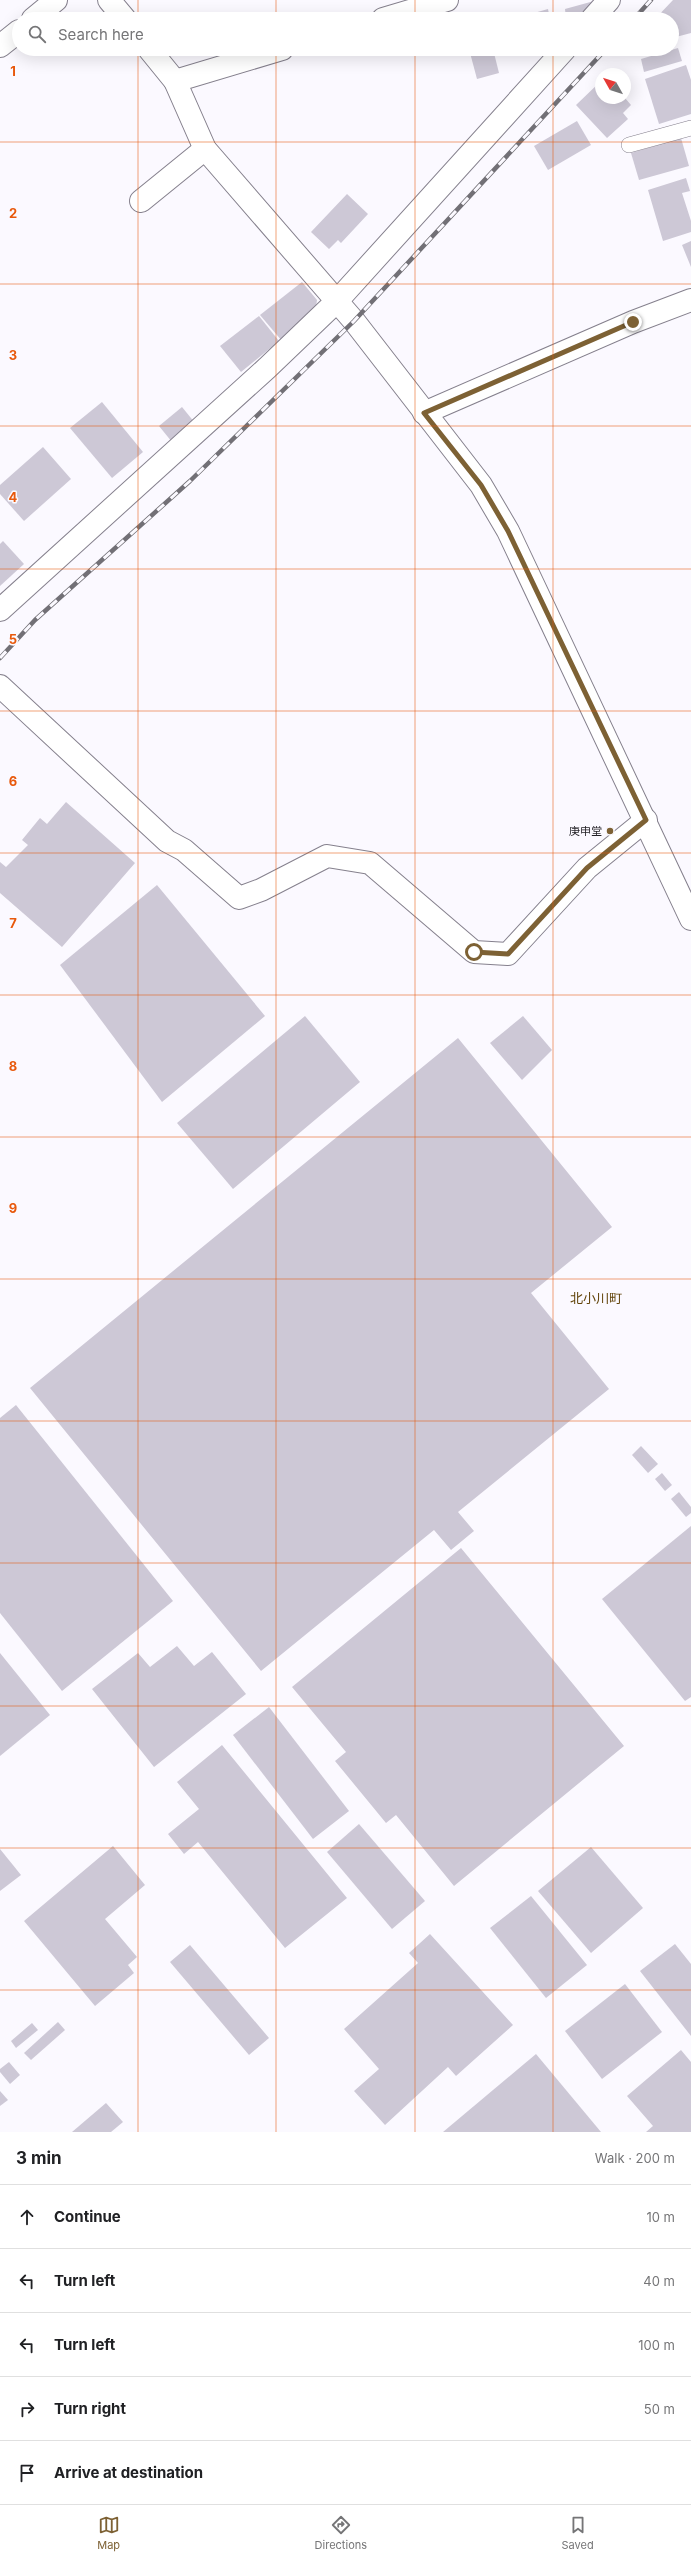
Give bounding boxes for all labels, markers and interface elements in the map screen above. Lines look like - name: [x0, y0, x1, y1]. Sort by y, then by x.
- search box: [12, 12, 679, 56]
- icon: search: [26, 23, 48, 45]
- text: Search here: [58, 25, 144, 44]
- text: 1: [10, 63, 16, 79]
- north arrow: [595, 68, 631, 104]
- text: 2: [9, 205, 17, 221]
- route end: [624, 313, 642, 331]
- text: 3: [9, 347, 17, 363]
- text: 4: [9, 489, 18, 505]
- text: 5: [9, 631, 17, 647]
- text: 6: [9, 773, 17, 789]
- place label: 庚申堂: [569, 824, 602, 838]
- marker: 庚申堂: [605, 826, 615, 836]
- text: 7: [9, 915, 17, 931]
- route start: [465, 943, 483, 961]
- text: 8: [9, 1058, 17, 1074]
- text: 9: [9, 1200, 17, 1216]
- district label: 北小川町: [570, 1290, 622, 1306]
- text: 3 min: [16, 2148, 62, 2168]
- text: Walk · 200 m: [595, 2150, 675, 2166]
- icon: ahead: [16, 2206, 38, 2228]
- text: Continue: [54, 2207, 121, 2226]
- text: 10 m: [646, 2209, 675, 2225]
- icon: left: [16, 2270, 38, 2292]
- text: Turn left: [54, 2271, 115, 2290]
- text: 40 m: [643, 2273, 675, 2289]
- icon: left: [16, 2334, 38, 2356]
- text: Turn left: [54, 2335, 115, 2354]
- text: 100 m: [638, 2337, 675, 2353]
- icon: right: [16, 2398, 38, 2420]
- text: Turn right: [54, 2399, 126, 2418]
- text: 50 m: [644, 2401, 675, 2417]
- icon: arrive: [16, 2462, 38, 2484]
- text: Arrive at destination: [54, 2463, 203, 2482]
- tab: Map: [97, 2514, 120, 2552]
- tab: Directions: [315, 2514, 367, 2552]
- tab: Saved: [562, 2514, 594, 2552]

